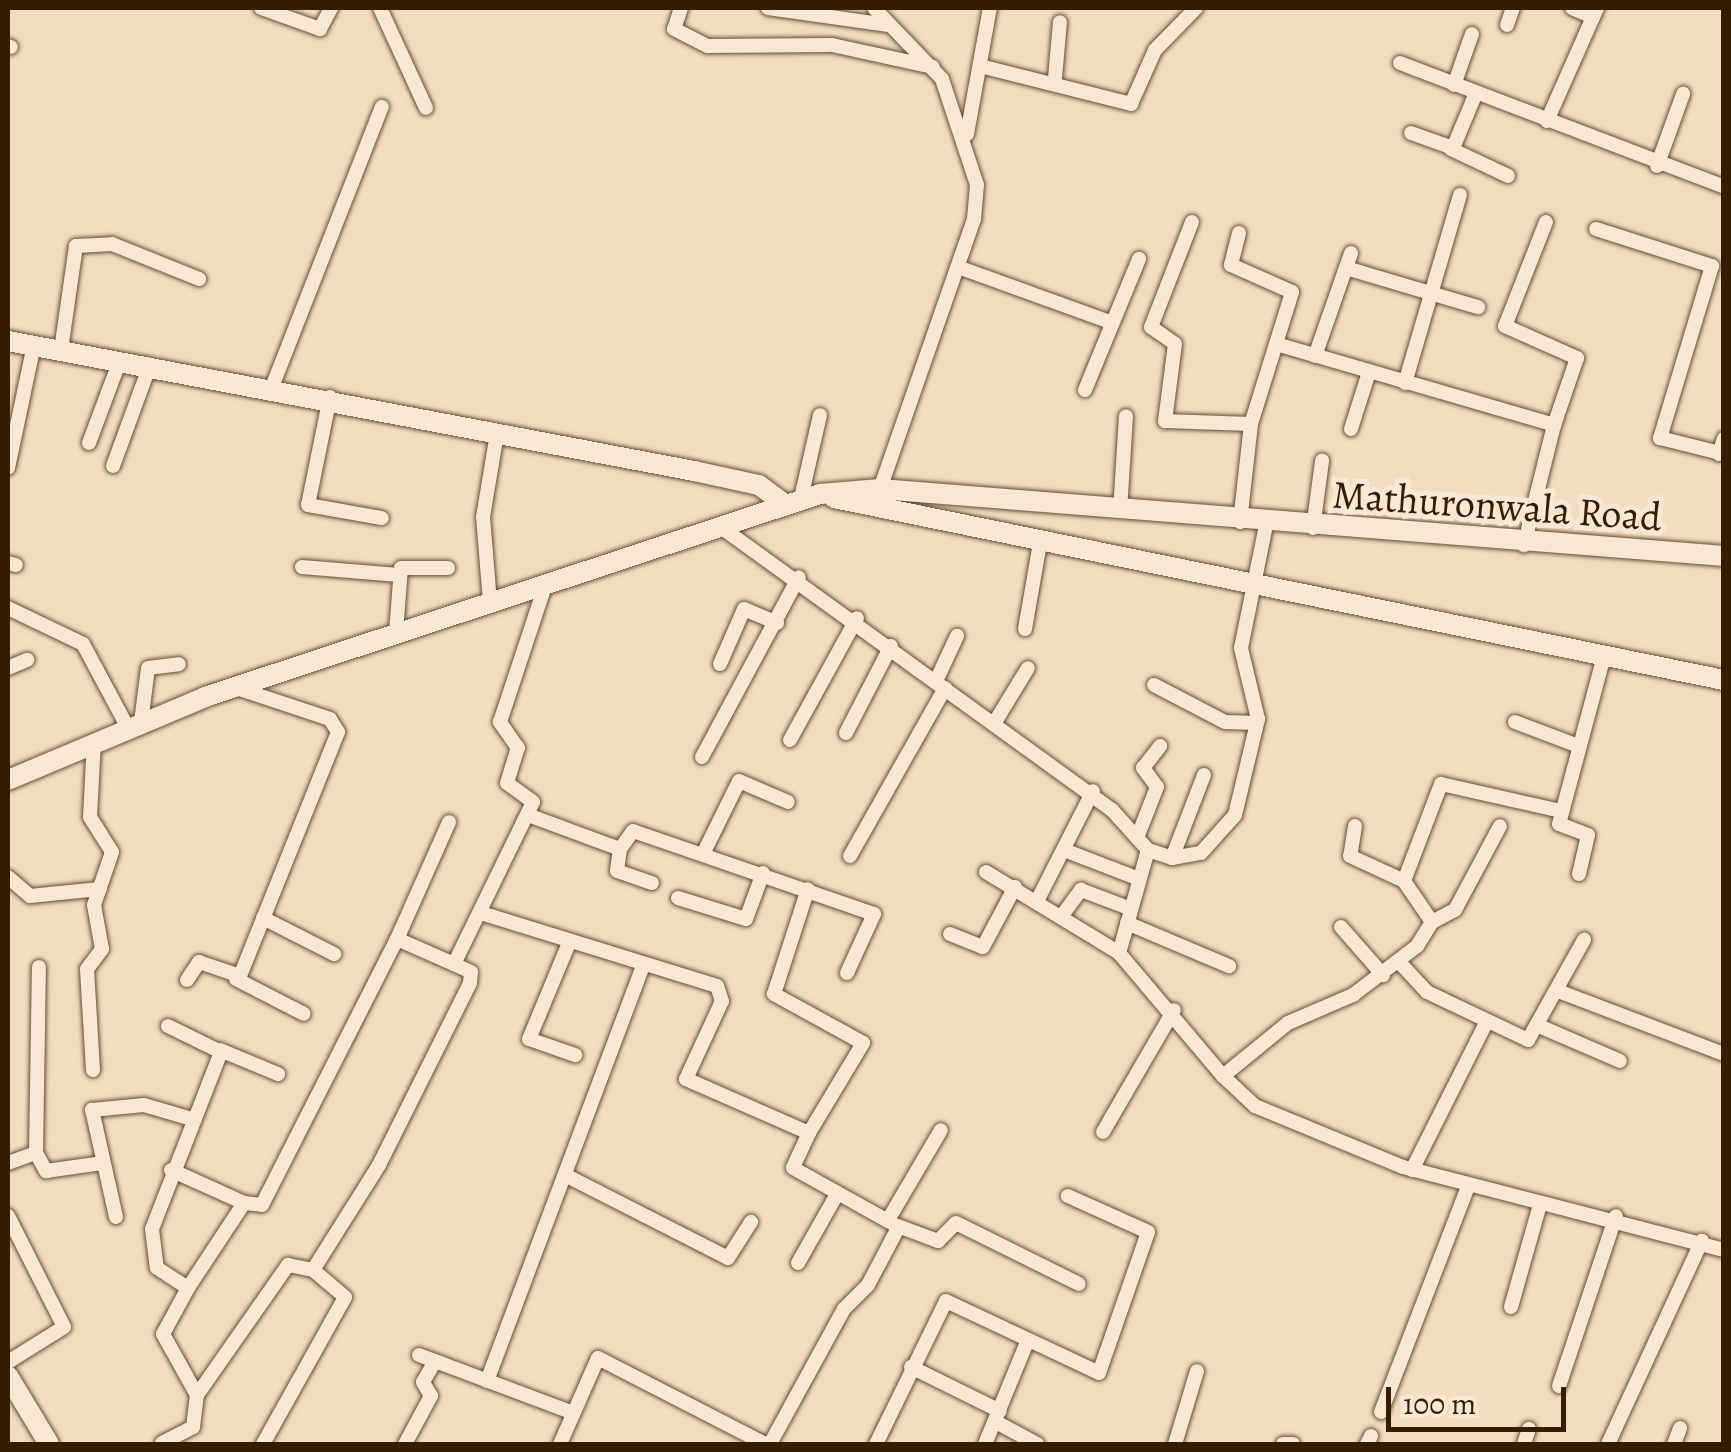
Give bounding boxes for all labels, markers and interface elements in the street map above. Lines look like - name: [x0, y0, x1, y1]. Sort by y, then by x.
- street label: Mathuronwala Road: [1331, 471, 1663, 541]
- scale bar: [1391, 1367, 1571, 1429]
- text: 100 m: [1403, 1384, 1476, 1424]

